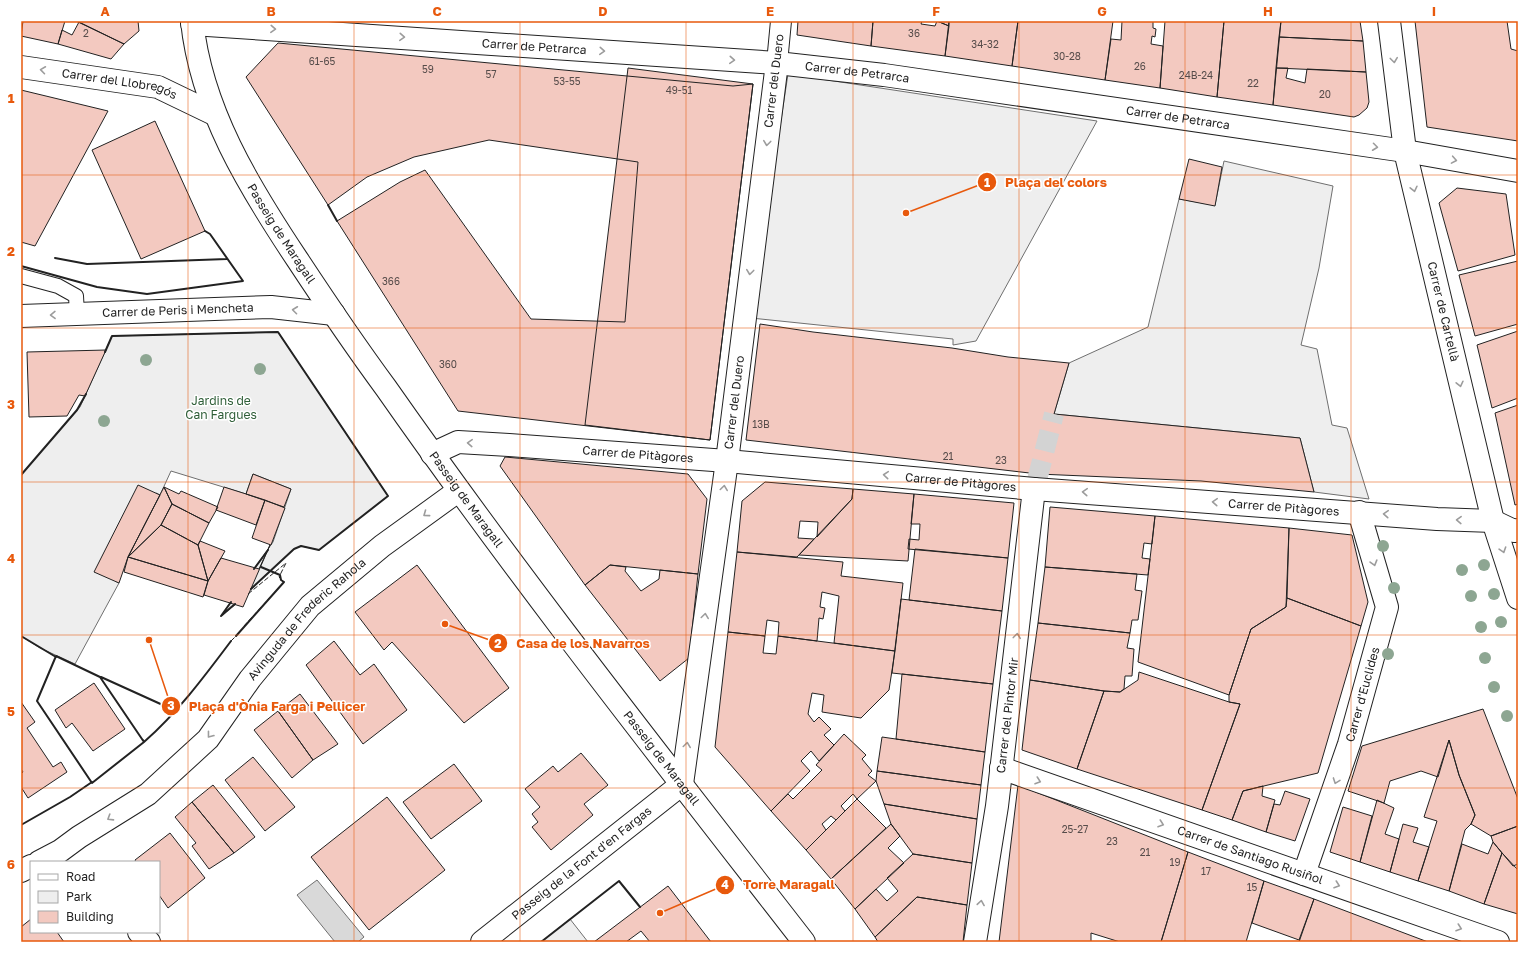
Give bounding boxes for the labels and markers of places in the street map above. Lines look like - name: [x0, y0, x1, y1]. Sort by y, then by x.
- callout: Plaça del colors: [977, 170, 1114, 195]
- callout: Casa de los Navarros: [488, 631, 657, 656]
- callout: Plaça d'Ònia Farga i Pellicer: [161, 694, 374, 719]
- callout: Torre Maragall: [715, 872, 843, 897]

